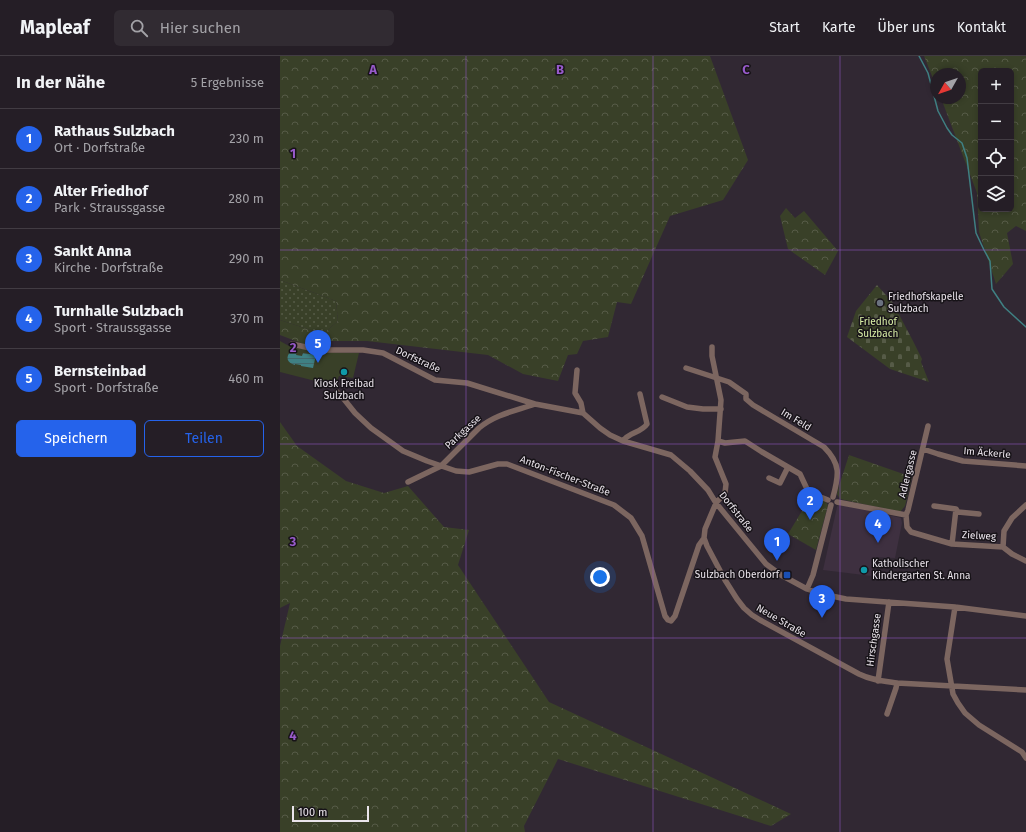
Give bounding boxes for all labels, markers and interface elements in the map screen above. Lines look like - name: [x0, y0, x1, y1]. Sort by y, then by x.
- search box: [114, 10, 394, 46]
- text: Mapleaf: [20, 16, 90, 39]
- icon: search: [128, 17, 150, 39]
- text: Hier suchen: [160, 19, 241, 37]
- text: Start: [769, 19, 800, 36]
- text: Karte: [822, 19, 856, 36]
- text: Über uns: [878, 19, 935, 36]
- text: Kontakt: [957, 19, 1006, 36]
- text: A: [368, 62, 377, 77]
- text: B: [556, 62, 564, 77]
- text: C: [742, 62, 750, 77]
- north arrow: [930, 68, 966, 104]
- map controls: [978, 68, 1014, 212]
- button: +: [978, 68, 1014, 104]
- text: In der Nähe: [16, 72, 105, 93]
- text: 5 Ergebnisse: [191, 75, 264, 90]
- button: −: [978, 104, 1014, 140]
- text: Rathaus Sulzbach: [54, 122, 175, 140]
- text: 1: [26, 131, 32, 146]
- text: 230 m: [229, 131, 264, 146]
- text: Ort · Dorfstraße: [54, 140, 145, 155]
- button: locate: [978, 140, 1014, 176]
- text: 1: [290, 146, 296, 161]
- button: layers: [978, 176, 1014, 212]
- text: Alter Friedhof: [54, 182, 148, 200]
- text: 2: [26, 191, 32, 206]
- text: 280 m: [229, 191, 264, 206]
- text: Park · Straussgasse: [54, 200, 165, 215]
- text: Sankt Anna: [54, 242, 131, 260]
- text: 3: [26, 251, 32, 266]
- text: 290 m: [229, 251, 264, 266]
- text: Kirche · Dorfstraße: [54, 260, 163, 275]
- place label: Friedhofskapelle Sulzbach: [888, 291, 963, 315]
- marker: Friedhofskapelle Sulzbach: [875, 298, 885, 308]
- text: Turnhalle Sulzbach: [54, 302, 184, 320]
- text: 4: [25, 311, 33, 326]
- text: 370 m: [230, 311, 264, 326]
- park label: Friedhof Sulzbach: [858, 316, 898, 340]
- text: Sport · Straussgasse: [54, 320, 172, 335]
- pin: 5: [305, 330, 331, 363]
- text: 2: [290, 340, 297, 355]
- street label: Dorfstraße: [394, 344, 442, 376]
- text: Bernsteinbad: [54, 362, 146, 380]
- marker: Kiosk Freibad Sulzbach: [339, 367, 349, 377]
- text: 5: [26, 371, 32, 386]
- text: 460 m: [228, 371, 264, 386]
- place label: Kiosk Freibad Sulzbach: [314, 378, 374, 402]
- text: Sport · Dorfstraße: [54, 380, 159, 395]
- street label: Im Feld: [779, 406, 813, 434]
- street label: Parkgasse: [443, 412, 483, 452]
- button: Speichern: [16, 420, 136, 457]
- button: Teilen: [144, 420, 264, 457]
- street label: Im Äckerle: [963, 443, 1011, 461]
- street label: Adlergasse: [896, 449, 920, 499]
- street label: Anton-Fischer-Straße: [518, 453, 612, 499]
- pin: 2: [797, 487, 823, 520]
- street label: Dorfstraße: [716, 489, 756, 535]
- pin: 4: [865, 510, 891, 543]
- pin: 1: [764, 528, 790, 561]
- street label: Zielweg: [962, 529, 997, 543]
- text: 3: [289, 534, 297, 549]
- place label: Katholischer Kindergarten St. Anna: [872, 558, 970, 582]
- marker: Katholischer Kindergarten St. Anna: [859, 565, 869, 575]
- your location: [590, 567, 610, 587]
- place label: Sulzbach Oberdorf: [695, 569, 780, 581]
- marker: Sulzbach Oberdorf: [782, 570, 792, 580]
- pin: 3: [809, 585, 835, 618]
- street label: Neue Straße: [754, 602, 808, 640]
- street label: Hirschgasse: [864, 613, 884, 667]
- text: 4: [289, 728, 297, 743]
- scale bar: [292, 804, 369, 823]
- text: 100 m: [298, 806, 327, 819]

